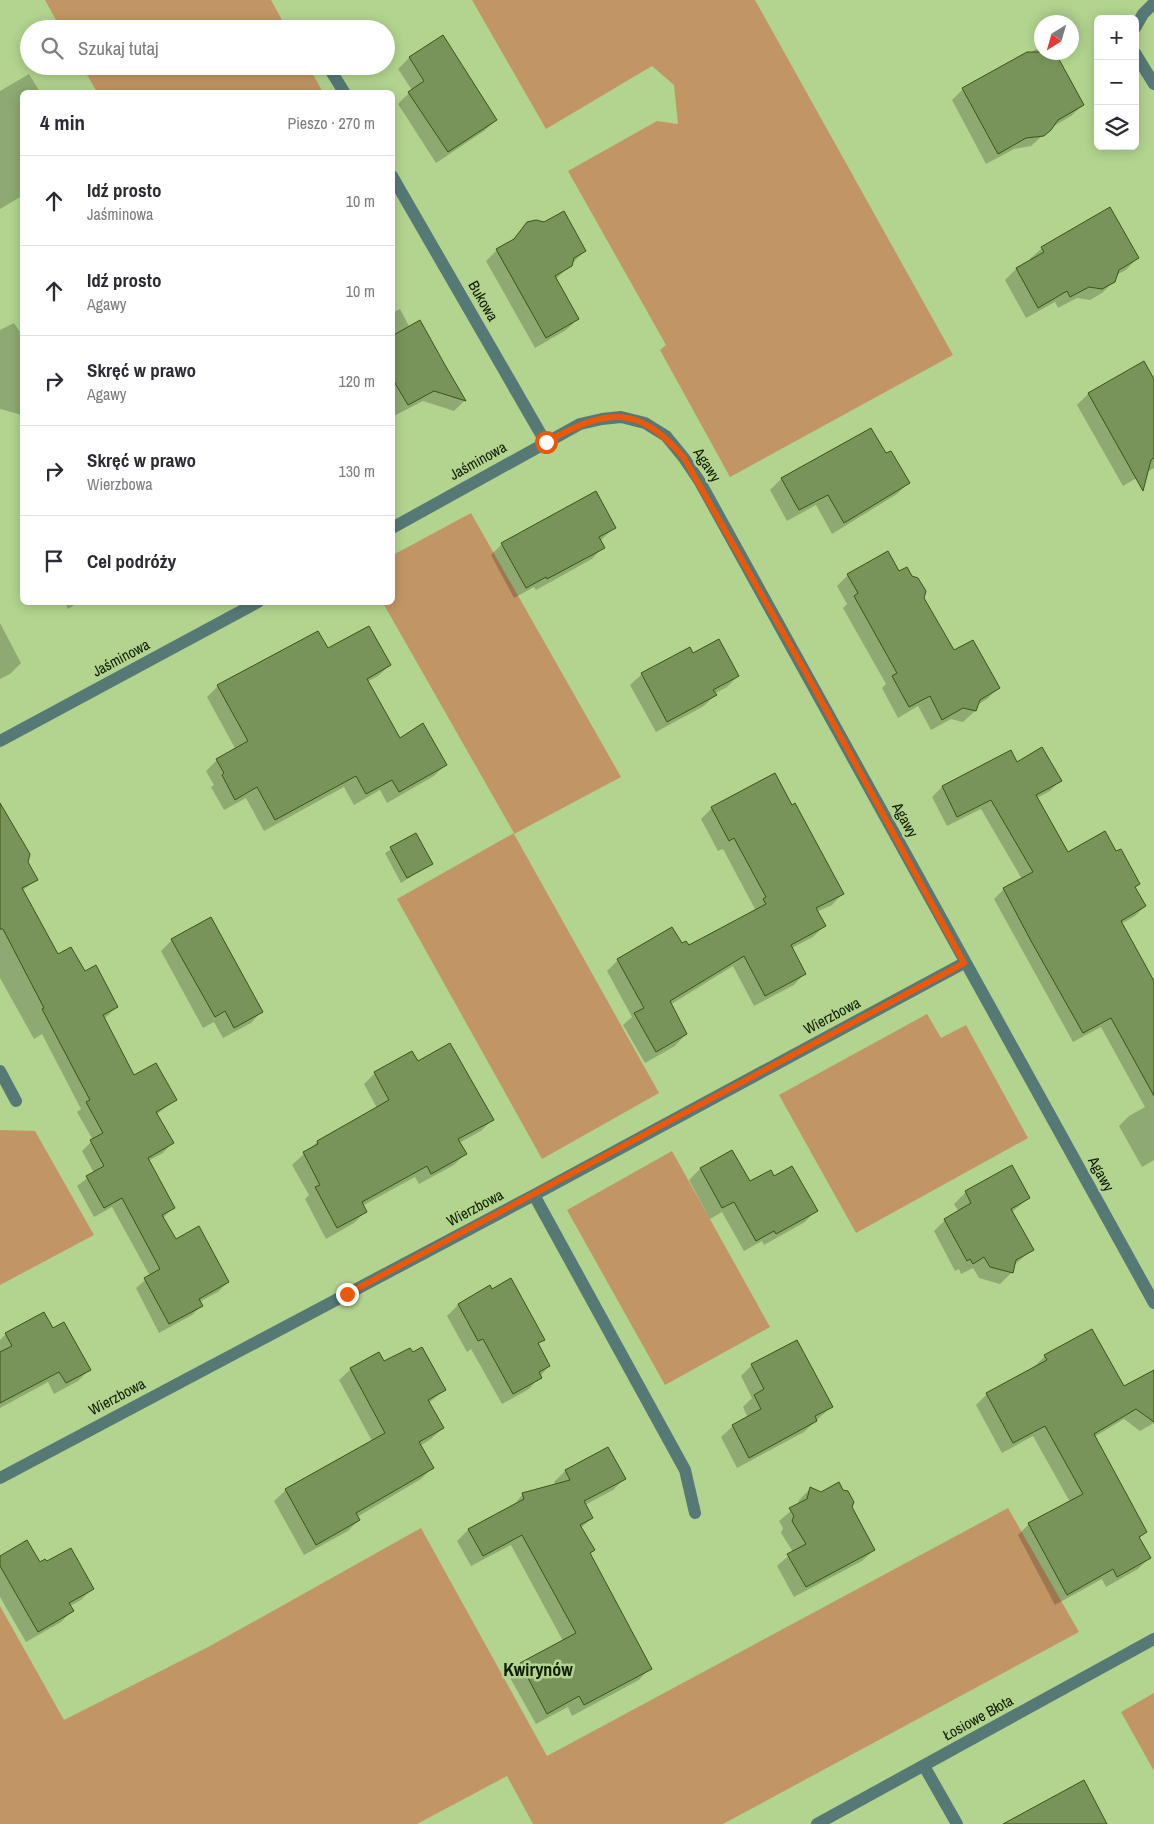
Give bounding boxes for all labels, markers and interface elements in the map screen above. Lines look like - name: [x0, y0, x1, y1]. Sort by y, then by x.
- north arrow: [1034, 15, 1079, 60]
- map controls: [1094, 15, 1139, 150]
- button: +: [1094, 15, 1139, 60]
- search box: [20, 20, 395, 75]
- icon: search: [38, 34, 66, 62]
- text: Szukaj tutaj: [78, 35, 159, 61]
- button: −: [1094, 60, 1139, 105]
- button: layers: [1094, 105, 1139, 150]
- text: 4 min: [40, 108, 85, 137]
- text: Pieszo · 270 m: [287, 112, 375, 134]
- text: Idź prosto: [87, 177, 161, 203]
- icon: ahead: [40, 187, 68, 215]
- text: 10 m: [346, 190, 375, 212]
- text: Jaśminowa: [87, 203, 153, 225]
- text: Idź prosto: [87, 267, 161, 293]
- icon: ahead: [40, 277, 68, 305]
- street label: Bukowa: [463, 277, 504, 325]
- text: 10 m: [346, 280, 375, 302]
- text: Agawy: [87, 293, 126, 315]
- text: Skręć w prawo: [87, 357, 196, 383]
- icon: right: [40, 367, 68, 395]
- text: 120 m: [339, 370, 375, 392]
- text: Agawy: [87, 383, 126, 405]
- route start: [535, 431, 558, 454]
- street label: Jaśminowa: [445, 436, 510, 485]
- street label: Agawy: [688, 443, 727, 487]
- text: Skręć w prawo: [87, 447, 196, 473]
- icon: right: [40, 457, 68, 485]
- text: 130 m: [339, 460, 375, 482]
- text: Wierzbowa: [87, 473, 153, 495]
- icon: arrive: [40, 547, 68, 575]
- text: Cel podróży: [87, 548, 176, 574]
- street label: Jaśminowa: [88, 634, 153, 681]
- street label: Agawy: [887, 798, 924, 842]
- street label: Wierzbowa: [800, 992, 864, 1039]
- street label: Agawy: [1083, 1152, 1120, 1196]
- street label: Wierzbowa: [443, 1184, 507, 1231]
- route end: [336, 1283, 359, 1306]
- street label: Wierzbowa: [85, 1373, 149, 1420]
- district label: Kwirynów: [503, 1657, 573, 1682]
- street label: Łosiowe Błota: [939, 1690, 1017, 1745]

